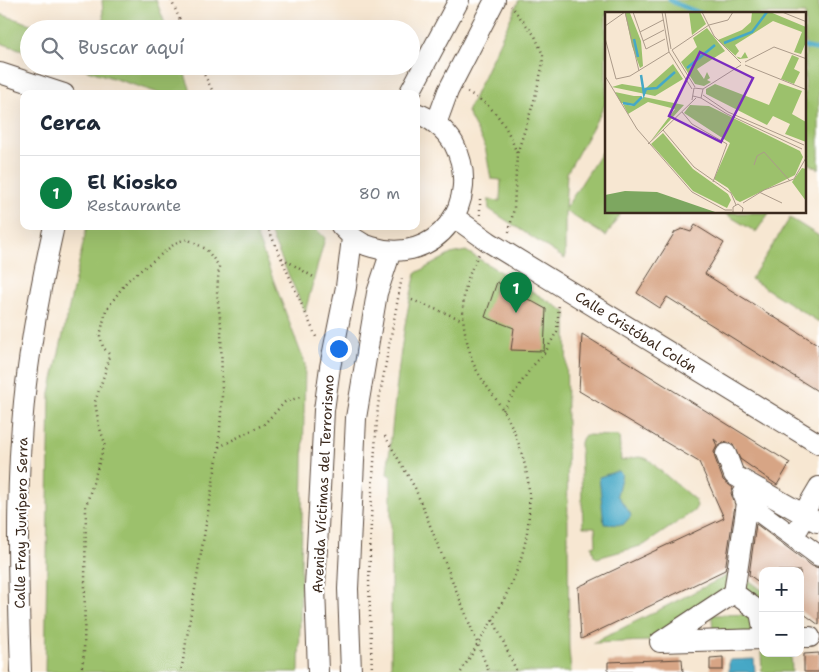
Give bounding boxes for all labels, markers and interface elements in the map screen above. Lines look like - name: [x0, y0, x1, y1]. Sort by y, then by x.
- inset map: [605, 12, 806, 214]
- search box: [20, 20, 420, 75]
- icon: search: [38, 34, 66, 62]
- text: Buscar aquí: [78, 35, 184, 60]
- text: Cerca: [40, 109, 101, 137]
- text: El Kiosko: [87, 170, 178, 195]
- text: 1: [52, 183, 60, 204]
- text: 80 m: [359, 183, 400, 204]
- text: Restaurante: [87, 195, 181, 216]
- pin: 1: [500, 272, 532, 313]
- street label: Calle Cristóbal Colón: [572, 287, 701, 377]
- your location: [326, 336, 352, 362]
- street label: Avenida Víctimas del Terrorismo: [308, 374, 338, 594]
- street label: Calle Fray Junípero Serra: [11, 437, 31, 609]
- map controls: [759, 567, 804, 657]
- button: +: [759, 567, 804, 612]
- button: −: [759, 612, 804, 657]

